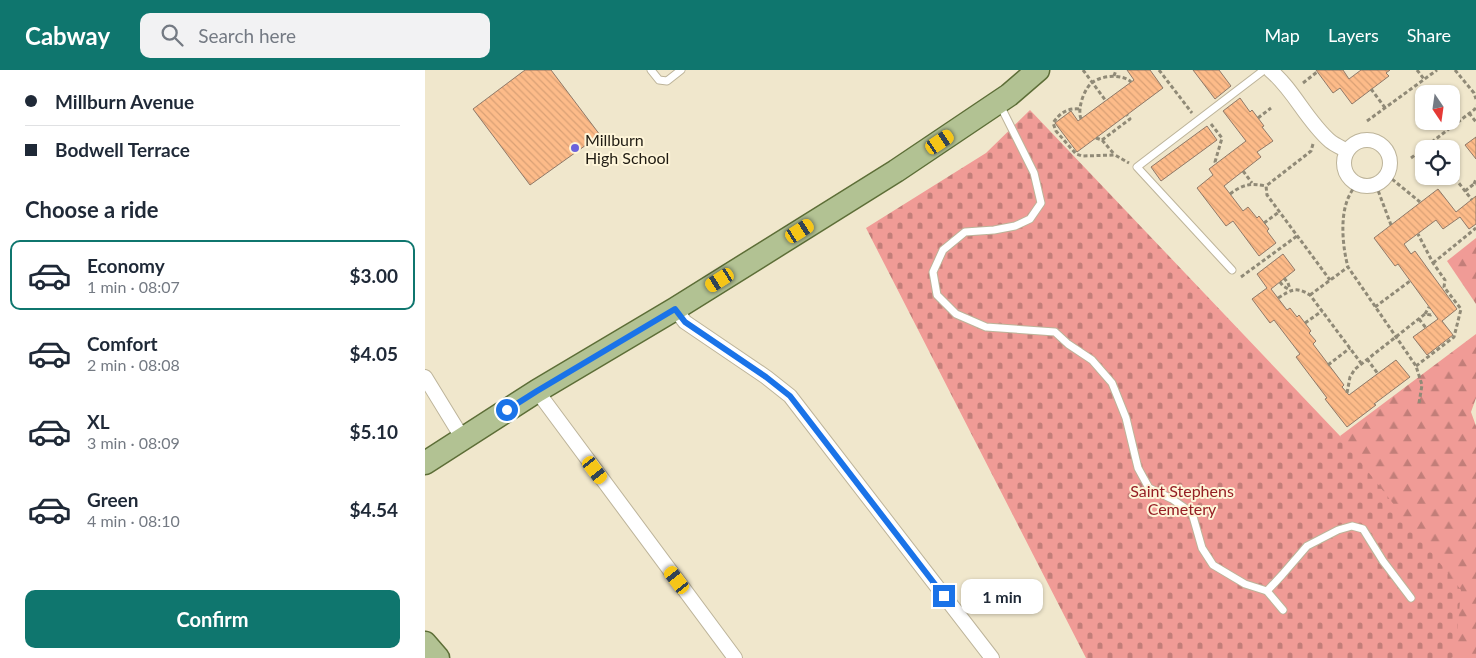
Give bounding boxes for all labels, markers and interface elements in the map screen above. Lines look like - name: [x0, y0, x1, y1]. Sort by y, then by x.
- search box: [140, 13, 490, 58]
- text: Cabway: [25, 21, 110, 50]
- icon: search: [158, 21, 186, 49]
- text: Search here: [198, 24, 296, 47]
- text: Map: [1264, 24, 1300, 46]
- text: Layers: [1328, 24, 1379, 46]
- text: Share: [1407, 24, 1451, 46]
- north arrow: [1415, 85, 1460, 130]
- map controls: [1415, 85, 1460, 185]
- text: Millburn Avenue: [55, 90, 194, 113]
- car: [923, 127, 956, 157]
- place label: Millburn High School: [585, 130, 669, 167]
- text: Bodwell Terrace: [55, 138, 190, 161]
- button: locate: [1415, 140, 1460, 185]
- marker: Millburn High School: [569, 142, 581, 154]
- text: Choose a ride: [25, 196, 159, 223]
- car: [783, 217, 816, 245]
- icon: car: [27, 253, 72, 298]
- text: Economy: [87, 254, 165, 277]
- text: $3.00: [349, 264, 398, 287]
- car: [703, 266, 736, 294]
- text: 1 min · 08:07: [87, 277, 180, 296]
- icon: car: [27, 331, 72, 376]
- text: Comfort: [87, 332, 158, 355]
- text: $4.05: [349, 342, 398, 365]
- text: 2 min · 08:08: [87, 355, 180, 374]
- route start: [496, 399, 518, 421]
- icon: car: [27, 409, 72, 454]
- text: XL: [87, 410, 110, 433]
- text: $5.10: [349, 420, 398, 443]
- text: 3 min · 08:09: [87, 433, 180, 452]
- car: [579, 454, 610, 486]
- park label: Saint Stephens Cemetery: [1130, 481, 1234, 518]
- icon: car: [27, 487, 72, 532]
- text: Green: [87, 488, 138, 511]
- text: $4.54: [349, 498, 398, 521]
- text: 4 min · 08:10: [87, 511, 180, 530]
- car: [661, 564, 692, 596]
- callout: 1 min: [961, 578, 1044, 614]
- route end: [933, 585, 955, 607]
- text: 1 min: [982, 587, 1022, 606]
- button: Confirm: [25, 590, 400, 648]

